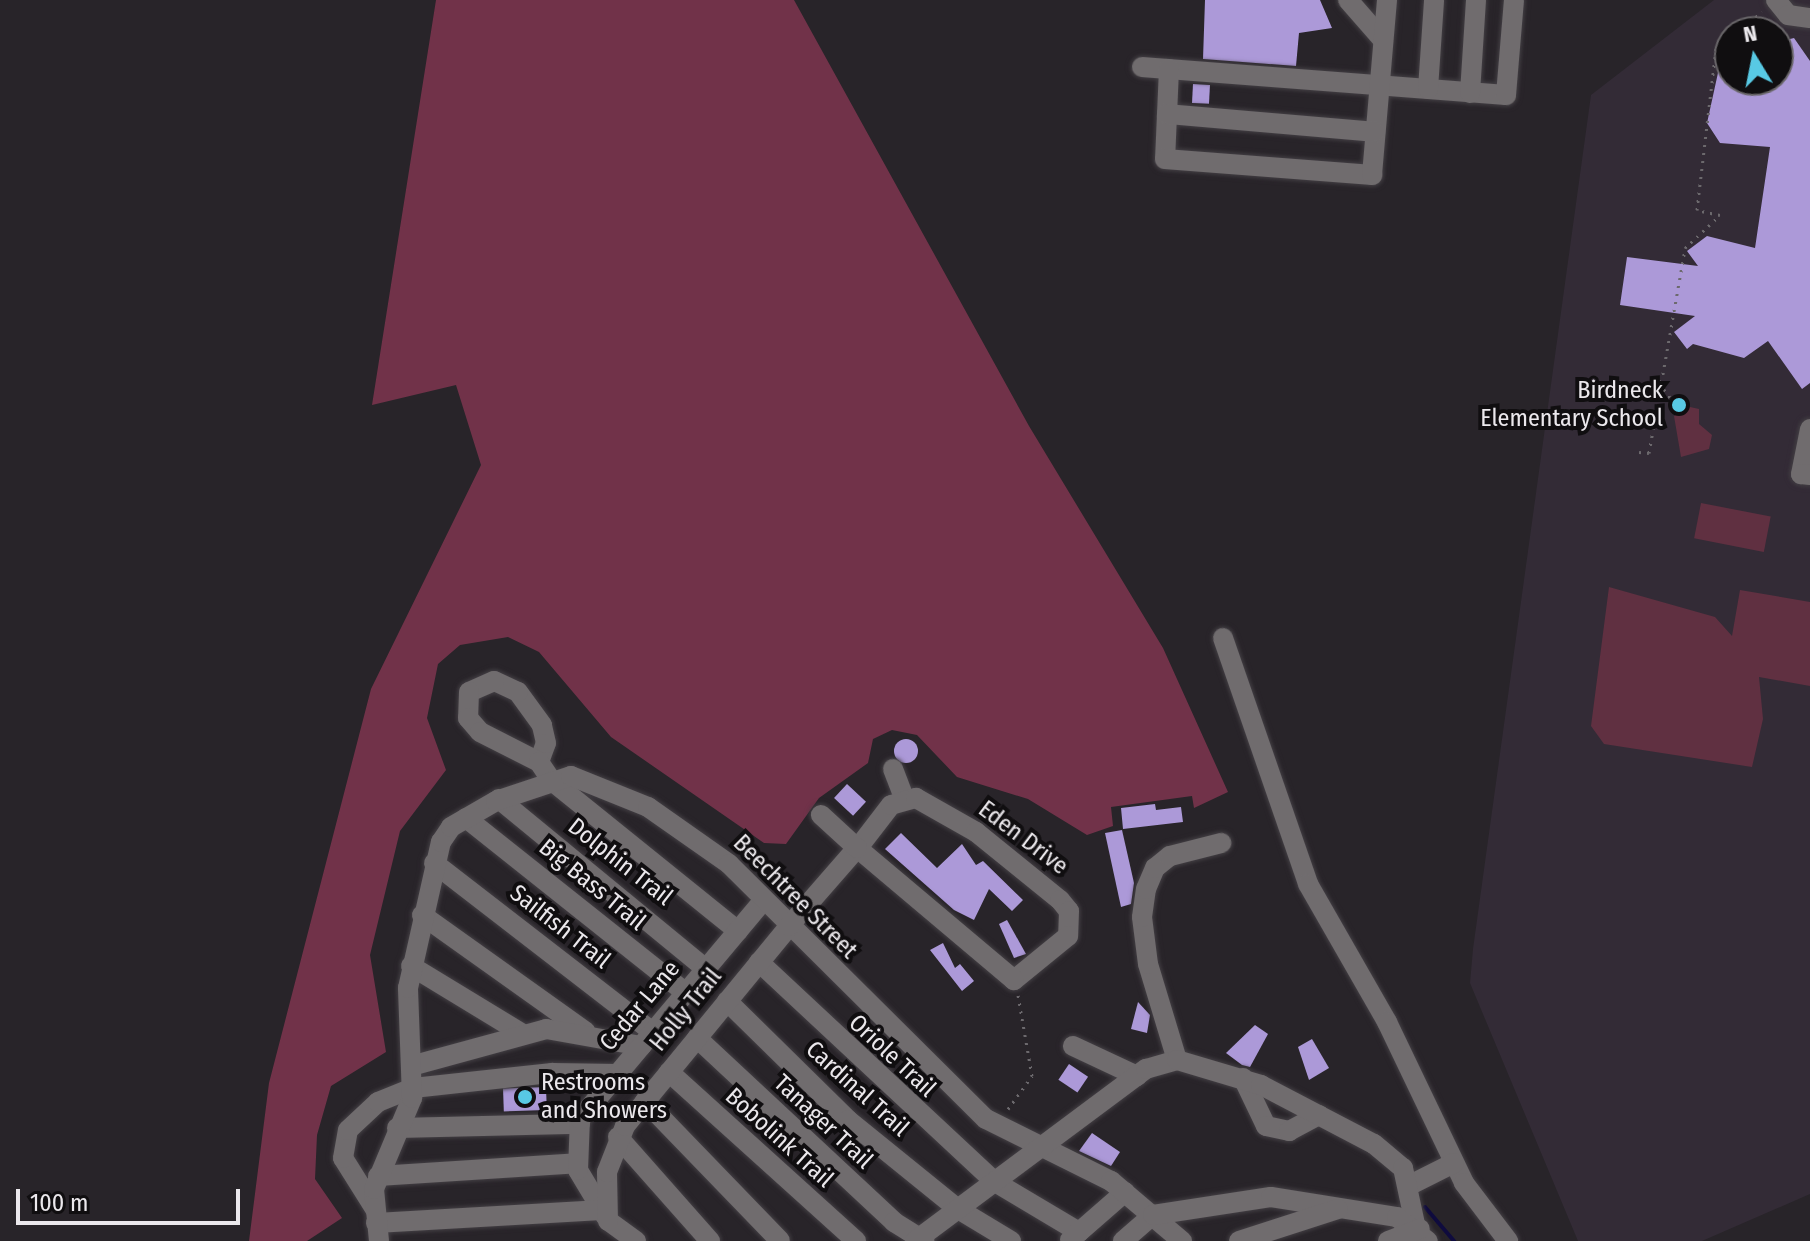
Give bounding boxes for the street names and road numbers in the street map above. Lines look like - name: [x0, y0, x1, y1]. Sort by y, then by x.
- street label: Eden Drive: [973, 795, 1073, 881]
- street label: Dolphin Trail: [562, 812, 678, 912]
- street label: Beechtree Street: [727, 829, 863, 965]
- street label: Big Bass Trail: [533, 833, 651, 937]
- street label: Sailfish Trail: [504, 879, 616, 975]
- street label: Cedar Lane: [594, 955, 686, 1057]
- street label: Holly Trail: [644, 963, 728, 1057]
- street label: Oriole Trail: [843, 1009, 941, 1103]
- street label: Cardinal Trail: [800, 1035, 914, 1143]
- street label: Tanager Trail: [768, 1069, 878, 1175]
- street label: Bobolink Trail: [719, 1082, 839, 1194]

